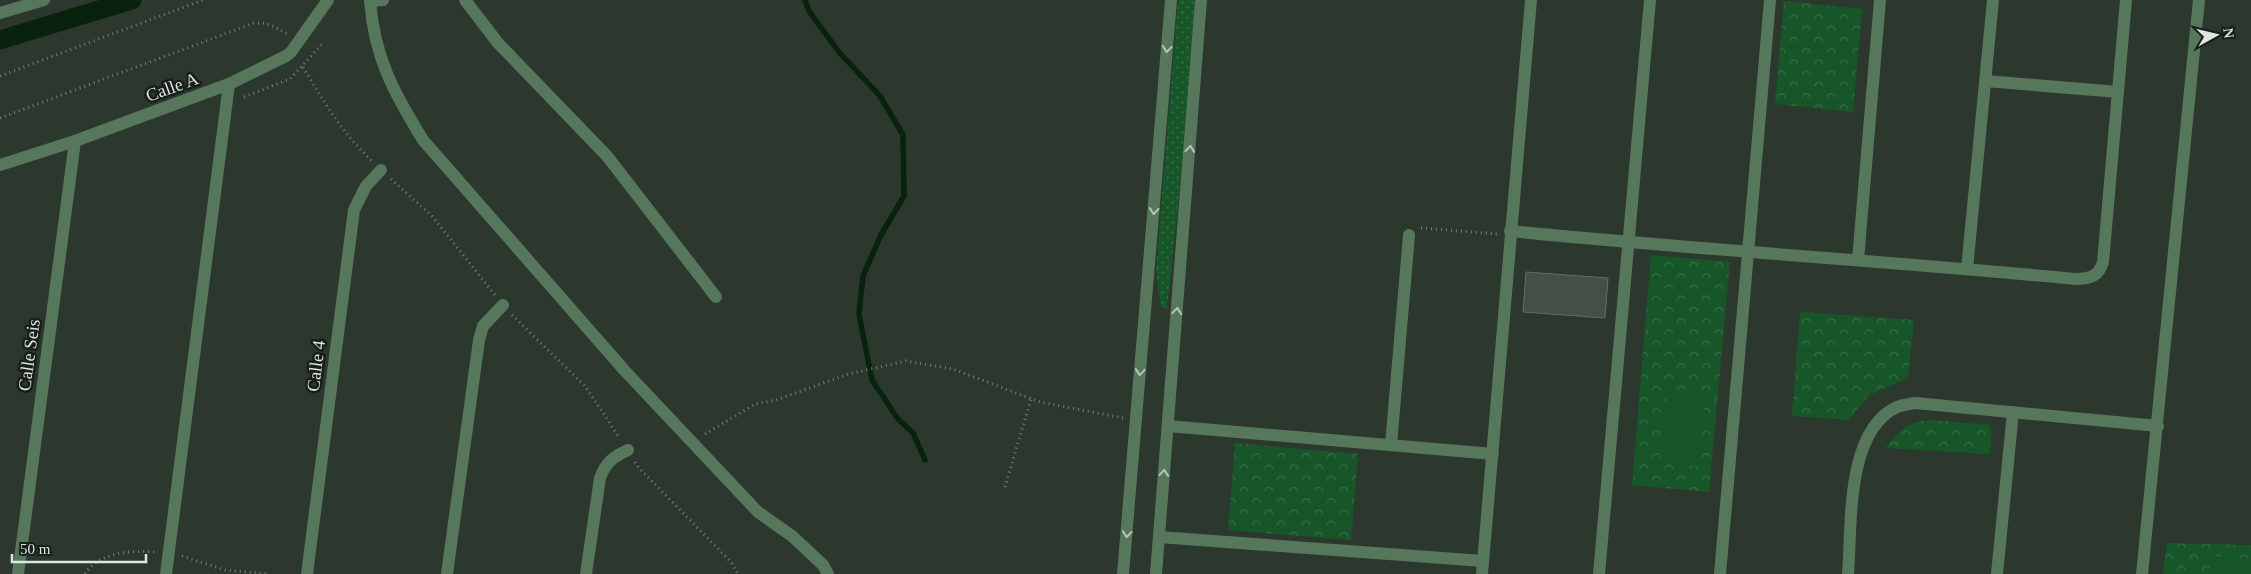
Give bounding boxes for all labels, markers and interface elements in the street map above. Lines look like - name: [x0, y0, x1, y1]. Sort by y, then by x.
- north arrow: [2191, 10, 2241, 60]
- text: N: [2220, 27, 2237, 39]
- one-way arrow: [1162, 45, 1173, 53]
- street label: Calle A: [143, 68, 201, 106]
- one-way arrow: [1184, 145, 1195, 153]
- one-way arrow: [1149, 207, 1160, 215]
- one-way arrow: [1171, 307, 1182, 315]
- street label: Calle Seis: [14, 318, 44, 392]
- street label: Calle 4: [303, 339, 329, 393]
- one-way arrow: [1135, 369, 1146, 377]
- one-way arrow: [1158, 469, 1169, 477]
- one-way arrow: [1121, 531, 1132, 539]
- scale bar: [12, 532, 146, 564]
- text: 50 m: [20, 541, 51, 557]

